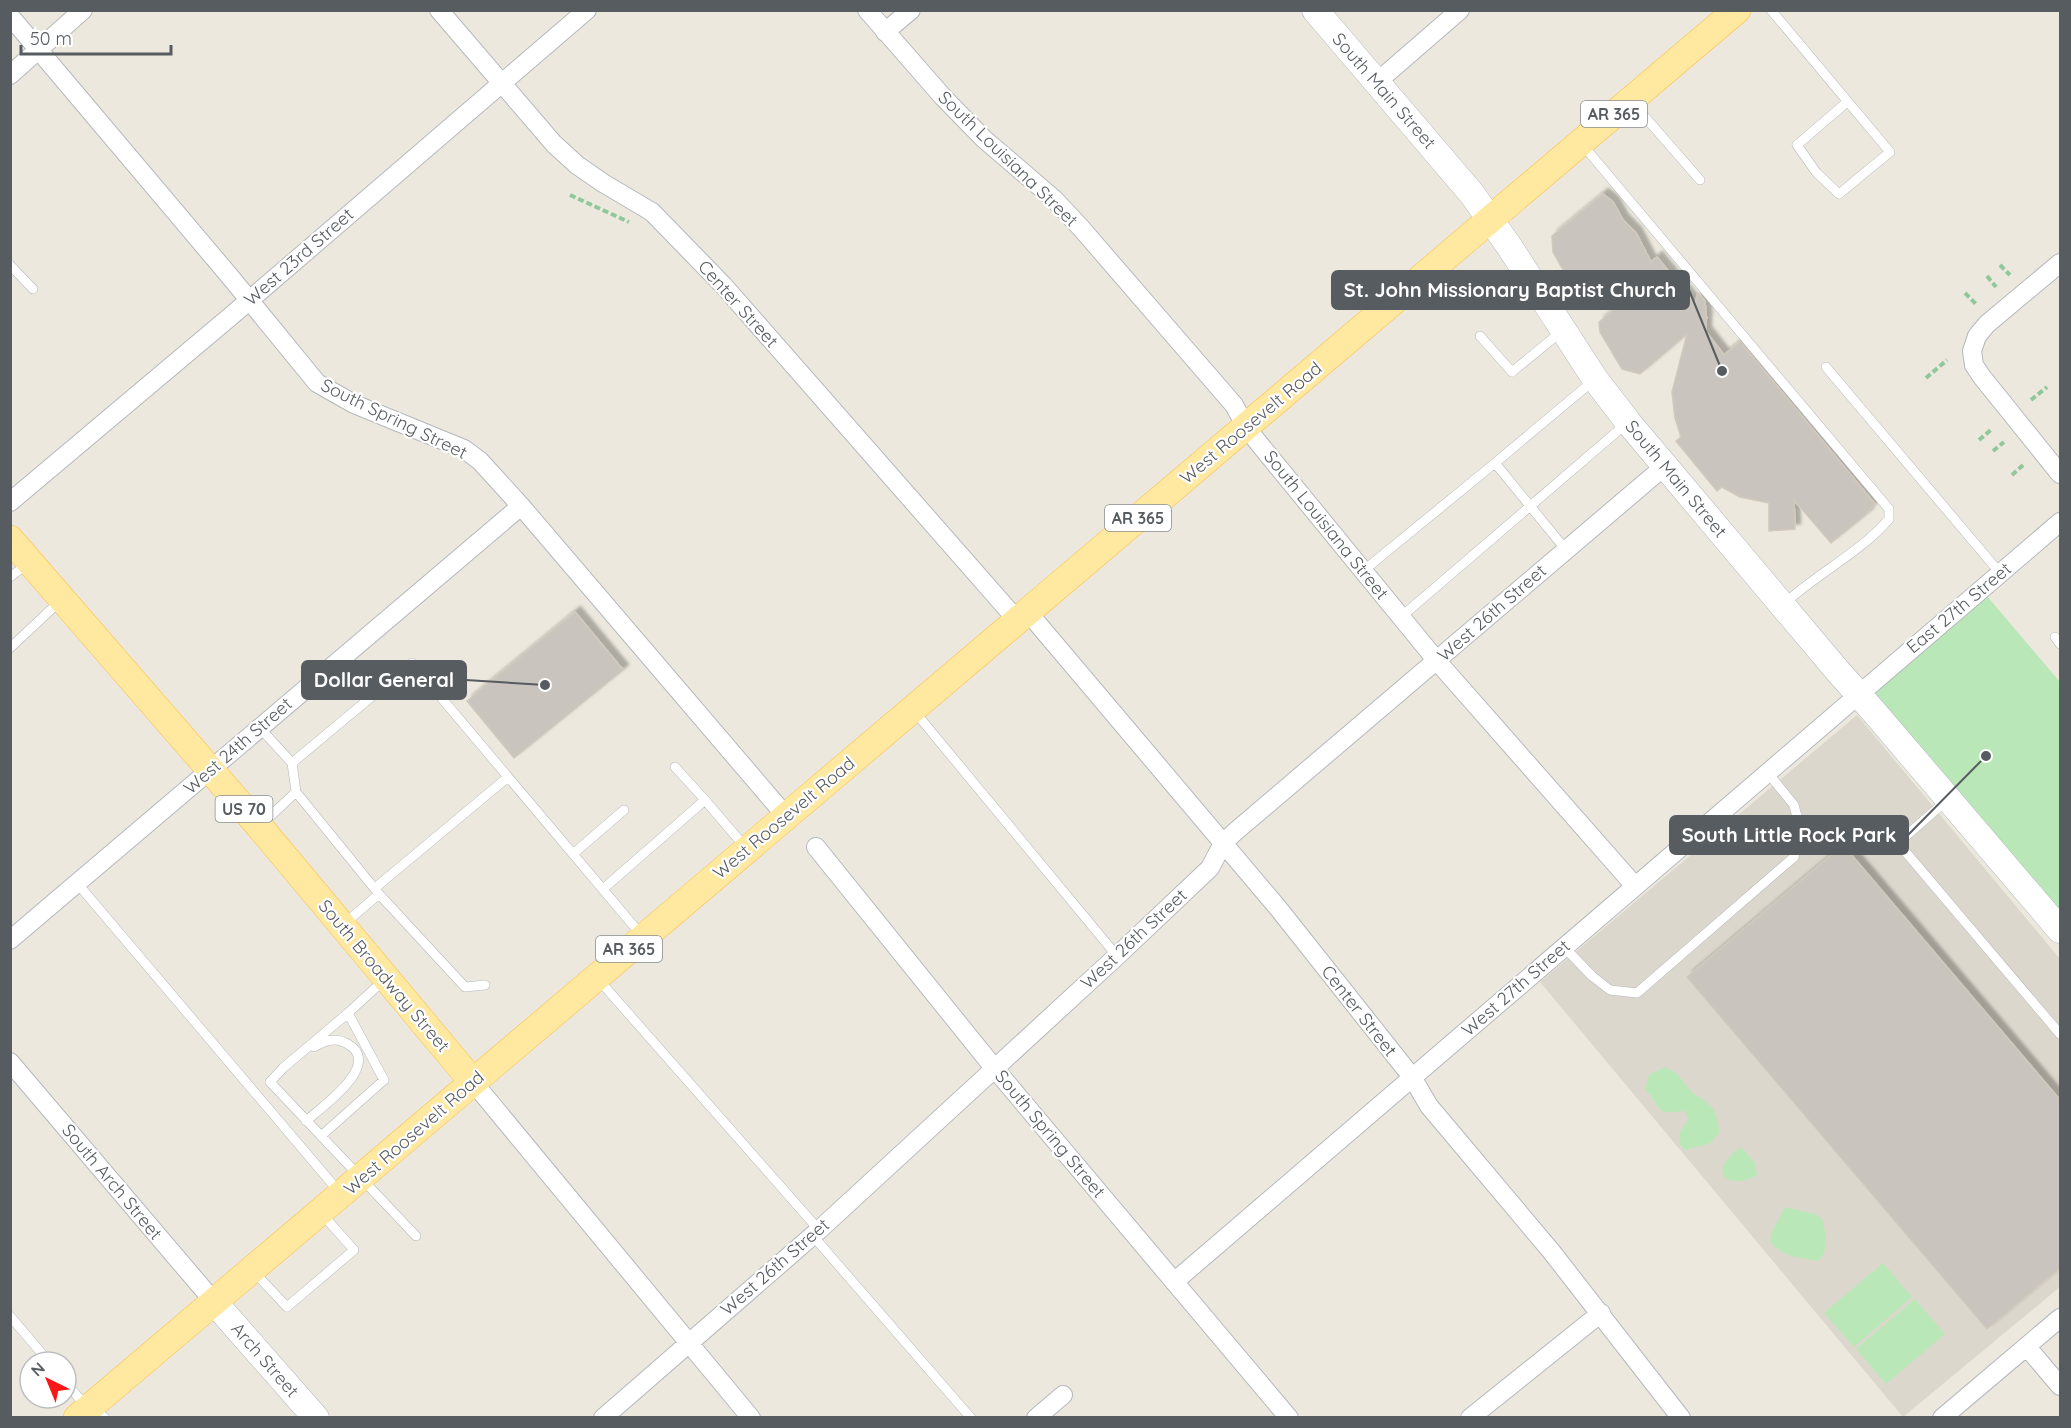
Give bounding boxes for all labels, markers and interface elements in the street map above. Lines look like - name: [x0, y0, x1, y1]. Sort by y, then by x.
- scale bar: [21, 18, 171, 56]
- text: 50 m: [30, 27, 72, 50]
- street label: South Main Street: [1328, 28, 1441, 154]
- street label: South Louisiana Street: [934, 86, 1083, 231]
- road number: AR 365: [1581, 101, 1647, 127]
- street label: West 23rd Street: [239, 203, 358, 310]
- street label: Center Street: [693, 255, 784, 352]
- callout: St. John Missionary Baptist Church: [1332, 271, 1689, 309]
- text: St. John Missionary Baptist Church: [1344, 277, 1676, 302]
- street label: West Roosevelt Road: [1175, 356, 1326, 489]
- street label: South Spring Street: [317, 373, 471, 464]
- street label: South Main Street: [1620, 415, 1732, 542]
- street label: South Louisiana Street: [1259, 445, 1394, 604]
- road number: AR 365: [1105, 505, 1171, 531]
- street label: East 27th Street: [1902, 557, 2016, 658]
- street label: West 26th Street: [1432, 559, 1551, 666]
- callout: Dollar General: [302, 661, 466, 699]
- text: Dollar General: [314, 667, 454, 692]
- street label: West 24th Street: [179, 692, 297, 799]
- street label: West Roosevelt Road: [708, 751, 859, 884]
- road number: US 70: [216, 796, 272, 822]
- callout: South Little Rock Park: [1670, 816, 1908, 854]
- text: South Little Rock Park: [1682, 822, 1896, 847]
- street label: West 26th Street: [1076, 884, 1192, 994]
- street label: South Broadway Street: [314, 895, 455, 1057]
- street label: West 27th Street: [1457, 934, 1575, 1041]
- road number: AR 365: [596, 936, 662, 962]
- street label: Center Street: [1317, 960, 1402, 1061]
- street label: West Roosevelt Road: [339, 1065, 489, 1200]
- street label: South Spring Street: [990, 1065, 1111, 1202]
- street label: South Arch Street: [57, 1119, 168, 1244]
- street label: West 26th Street: [715, 1213, 834, 1320]
- street label: Arch Street: [227, 1317, 304, 1402]
- north arrow: [18, 1350, 78, 1410]
- text: N: [27, 1358, 49, 1380]

